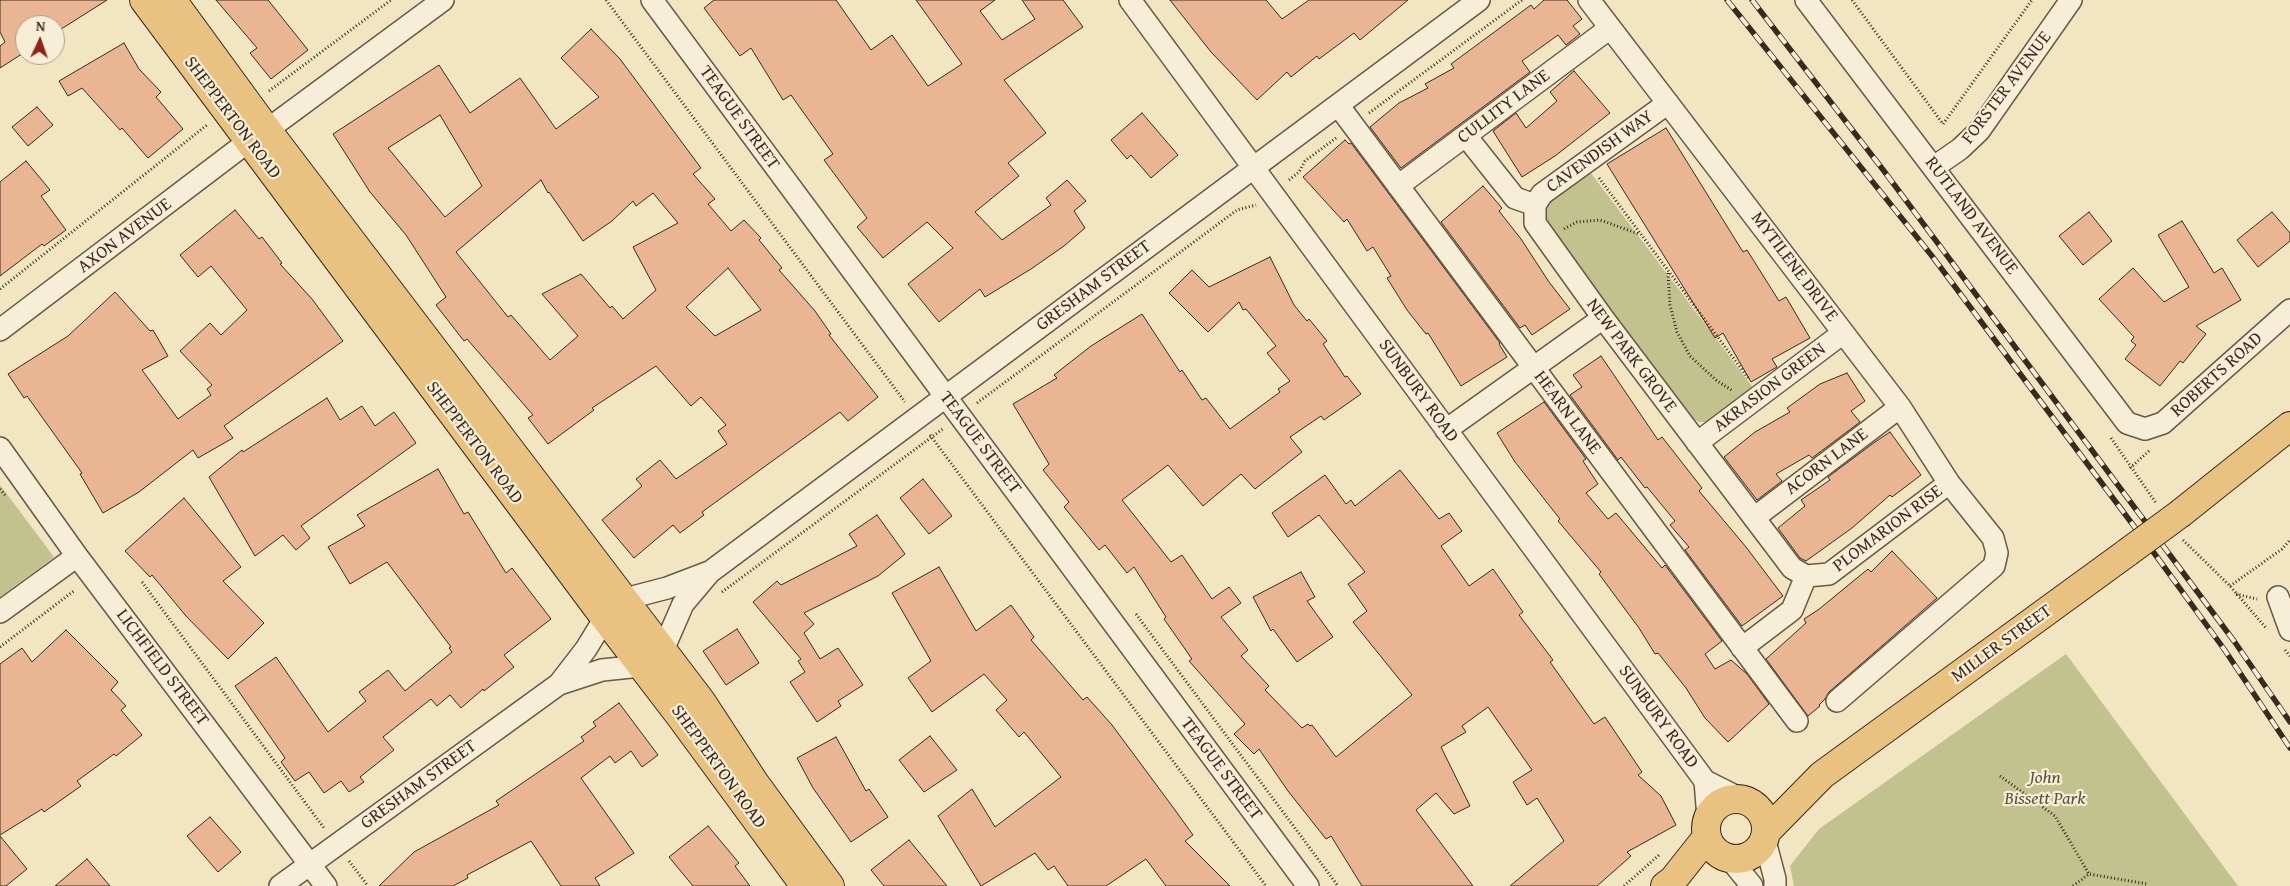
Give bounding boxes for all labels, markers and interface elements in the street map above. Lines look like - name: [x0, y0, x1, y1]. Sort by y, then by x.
- north arrow: [15, 15, 65, 65]
- text: N: [36, 16, 46, 36]
- street label: FORSTER AVENUE: [1958, 27, 2056, 149]
- street label: SHEPPERTON ROAD: [179, 53, 285, 183]
- street label: TEAGUE STREET: [694, 62, 784, 174]
- street label: CULLITY LANE: [1454, 65, 1554, 149]
- street label: CAVENDISH WAY: [1542, 106, 1658, 198]
- street label: RUTLAND AVENUE: [1920, 153, 2022, 279]
- street label: AXON AVENUE: [74, 194, 176, 278]
- street label: MYTILENE DRIVE: [1746, 208, 1842, 326]
- street label: GRESHAM STREET: [1032, 236, 1156, 336]
- street label: NEW PARK GROVE: [1581, 295, 1681, 417]
- street label: ROBERTS ROAD: [2167, 328, 2267, 422]
- street label: SUNBURY ROAD: [1373, 335, 1463, 447]
- street label: AKRASION GREEN: [1710, 339, 1830, 437]
- street label: HEARN LANE: [1529, 367, 1605, 459]
- street label: SHEPPERTON ROAD: [421, 378, 527, 508]
- street label: TEAGUE STREET: [934, 387, 1026, 499]
- street label: ACORN LANE: [1781, 424, 1873, 500]
- street label: PLOMARION RISE: [1829, 481, 1947, 577]
- street label: MILLER STREET: [1948, 600, 2056, 688]
- street label: LICHFIELD STREET: [111, 605, 213, 731]
- street label: SUNBURY ROAD: [1613, 661, 1703, 773]
- street label: SHEPPERTON ROAD: [666, 701, 770, 833]
- street label: TEAGUE STREET: [1175, 713, 1267, 825]
- street label: GRESHAM STREET: [357, 736, 481, 834]
- park label: John Bissett Park: [2005, 767, 2085, 810]

